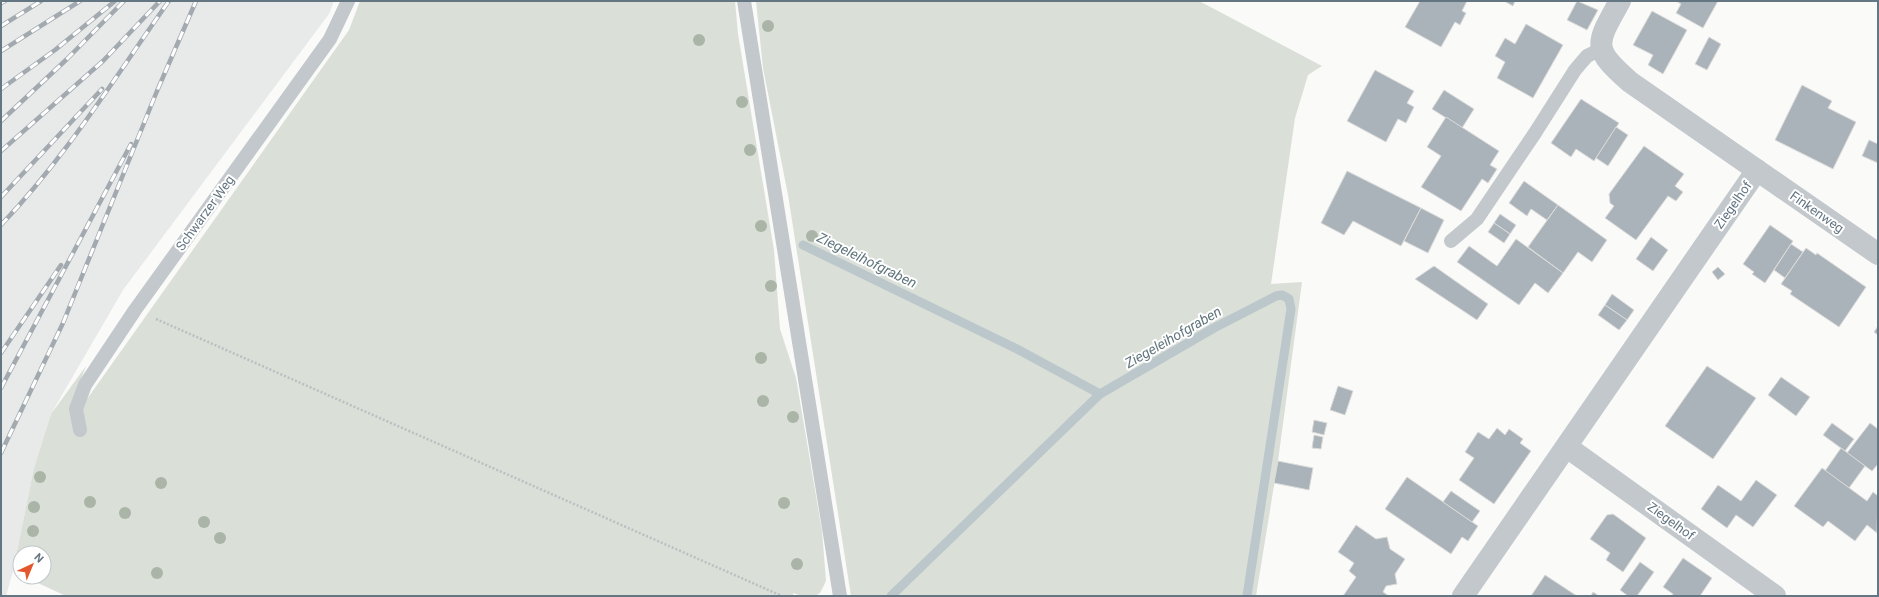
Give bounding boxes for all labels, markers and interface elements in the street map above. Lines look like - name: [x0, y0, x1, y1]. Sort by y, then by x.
- street label: Schwarzer Weg: [173, 172, 237, 254]
- street label: Ziegelhof: [1711, 178, 1755, 232]
- street label: Finkenweg: [1787, 188, 1847, 236]
- water label: Ziegeleihofgraben: [814, 229, 919, 291]
- water label: Ziegeleihofgraben: [1121, 303, 1224, 372]
- street label: Ziegelhof: [1645, 499, 1698, 543]
- north arrow: [12, 545, 52, 585]
- text: N: [31, 551, 46, 566]

